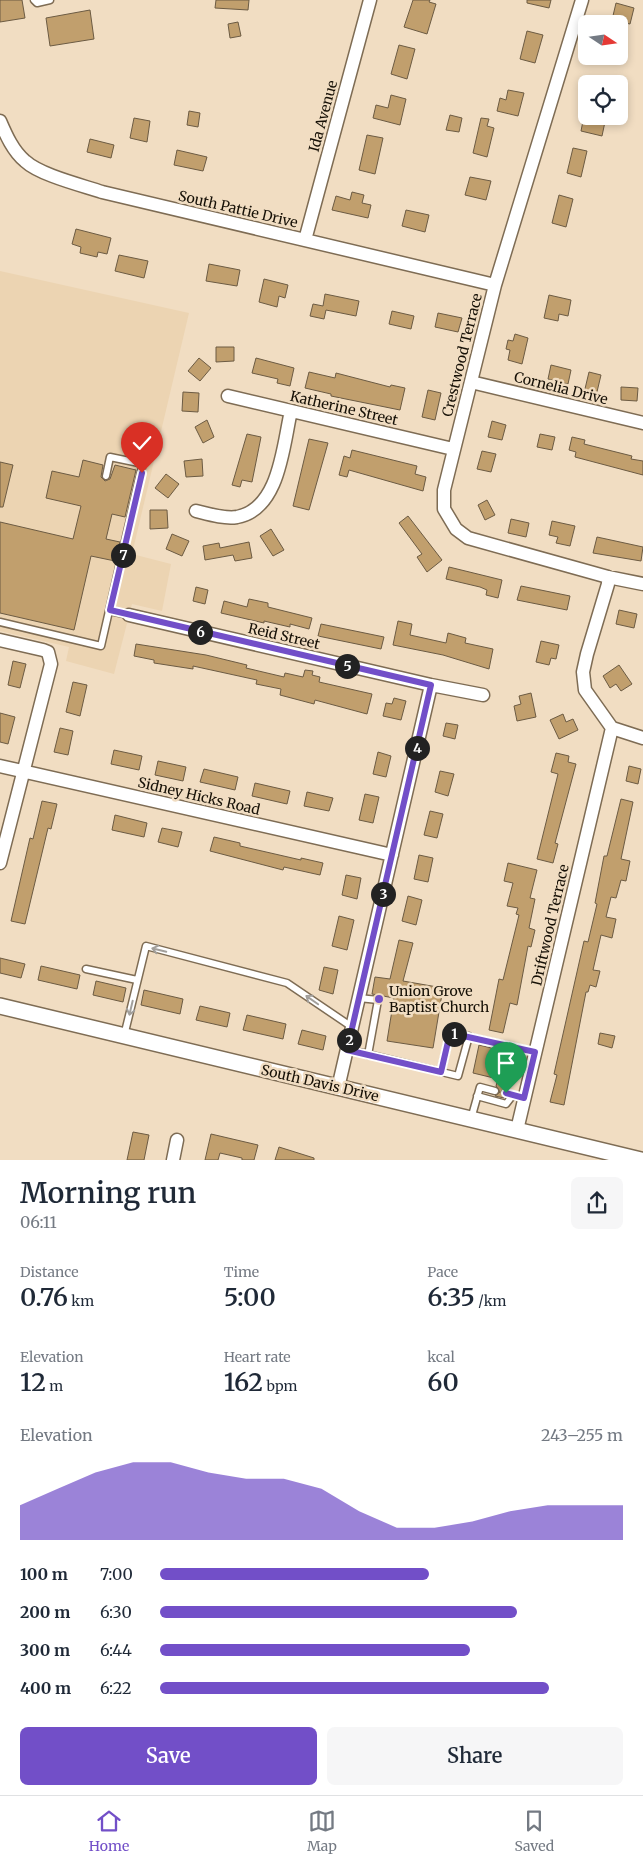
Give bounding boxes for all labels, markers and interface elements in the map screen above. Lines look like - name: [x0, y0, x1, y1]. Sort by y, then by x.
- north arrow: [578, 15, 628, 65]
- map controls: [578, 15, 628, 125]
- button: locate: [578, 75, 628, 125]
- street label: Ida Avenue: [305, 78, 341, 154]
- street label: South Pattie Drive: [177, 187, 299, 231]
- street label: Crestwood Terrace: [438, 291, 486, 419]
- street label: Cornelia Drive: [512, 368, 610, 408]
- street label: Katherine Street: [288, 387, 400, 429]
- pin: [121, 422, 163, 473]
- icon: check: [128, 429, 156, 457]
- pin: 7: [110, 542, 136, 568]
- text: 7: [119, 546, 128, 564]
- street label: Reid Street: [246, 619, 322, 653]
- pin: 6: [188, 620, 212, 644]
- text: 6: [196, 623, 205, 641]
- pin: 5: [334, 654, 360, 678]
- text: 5: [343, 657, 352, 675]
- pin: 4: [404, 736, 430, 760]
- text: 4: [413, 739, 422, 757]
- street label: Sidney Hicks Road: [136, 773, 262, 819]
- street label: Driftwood Terrace: [527, 863, 573, 987]
- pin: 3: [370, 882, 396, 906]
- text: 3: [379, 885, 388, 903]
- one-way arrow: [151, 945, 167, 954]
- place label: Union Grove Baptist Church: [389, 982, 489, 1016]
- marker: Union Grove Baptist Church: [373, 993, 385, 1005]
- one-way arrow: [305, 995, 319, 1005]
- one-way arrow: [126, 1000, 135, 1016]
- pin: 1: [442, 1022, 466, 1046]
- text: 1: [451, 1025, 458, 1043]
- pin: 2: [336, 1028, 362, 1052]
- text: 2: [345, 1031, 354, 1049]
- pin: [485, 1042, 527, 1093]
- icon: arrive: [492, 1049, 520, 1077]
- street label: South Davis Drive: [259, 1061, 381, 1105]
- text: Morning run: [20, 1175, 196, 1211]
- button: share: [571, 1177, 623, 1229]
- text: 06:11: [20, 1212, 57, 1232]
- text: Distance: [20, 1263, 79, 1281]
- text: Time: [224, 1263, 259, 1281]
- text: Pace: [427, 1263, 458, 1281]
- text: 0.76: [20, 1281, 68, 1313]
- text: 5:00: [224, 1281, 276, 1313]
- text: 6:35: [427, 1281, 475, 1313]
- text: km: [68, 1292, 94, 1310]
- text: /km: [475, 1292, 506, 1310]
- text: Elevation: [20, 1348, 84, 1366]
- text: Heart rate: [224, 1348, 291, 1366]
- text: kcal: [427, 1348, 455, 1366]
- text: 12: [20, 1366, 46, 1398]
- text: 162: [224, 1366, 263, 1398]
- text: 60: [427, 1366, 459, 1398]
- text: m: [46, 1377, 63, 1395]
- text: bpm: [263, 1377, 297, 1395]
- text: Elevation: [20, 1425, 93, 1445]
- text: 243–255 m: [541, 1425, 623, 1445]
- text: 100 m: [20, 1564, 68, 1584]
- text: 7:00: [100, 1564, 133, 1584]
- text: 200 m: [20, 1602, 70, 1622]
- text: 6:30: [100, 1602, 132, 1622]
- text: 300 m: [20, 1640, 70, 1660]
- text: 6:44: [100, 1640, 132, 1660]
- text: 400 m: [20, 1678, 71, 1698]
- text: 6:22: [100, 1678, 132, 1698]
- button: Save: [20, 1727, 317, 1785]
- button: Share: [327, 1727, 623, 1785]
- tab: Home: [89, 1807, 129, 1855]
- tab: Map: [307, 1807, 337, 1855]
- tab: Saved: [514, 1807, 554, 1855]

